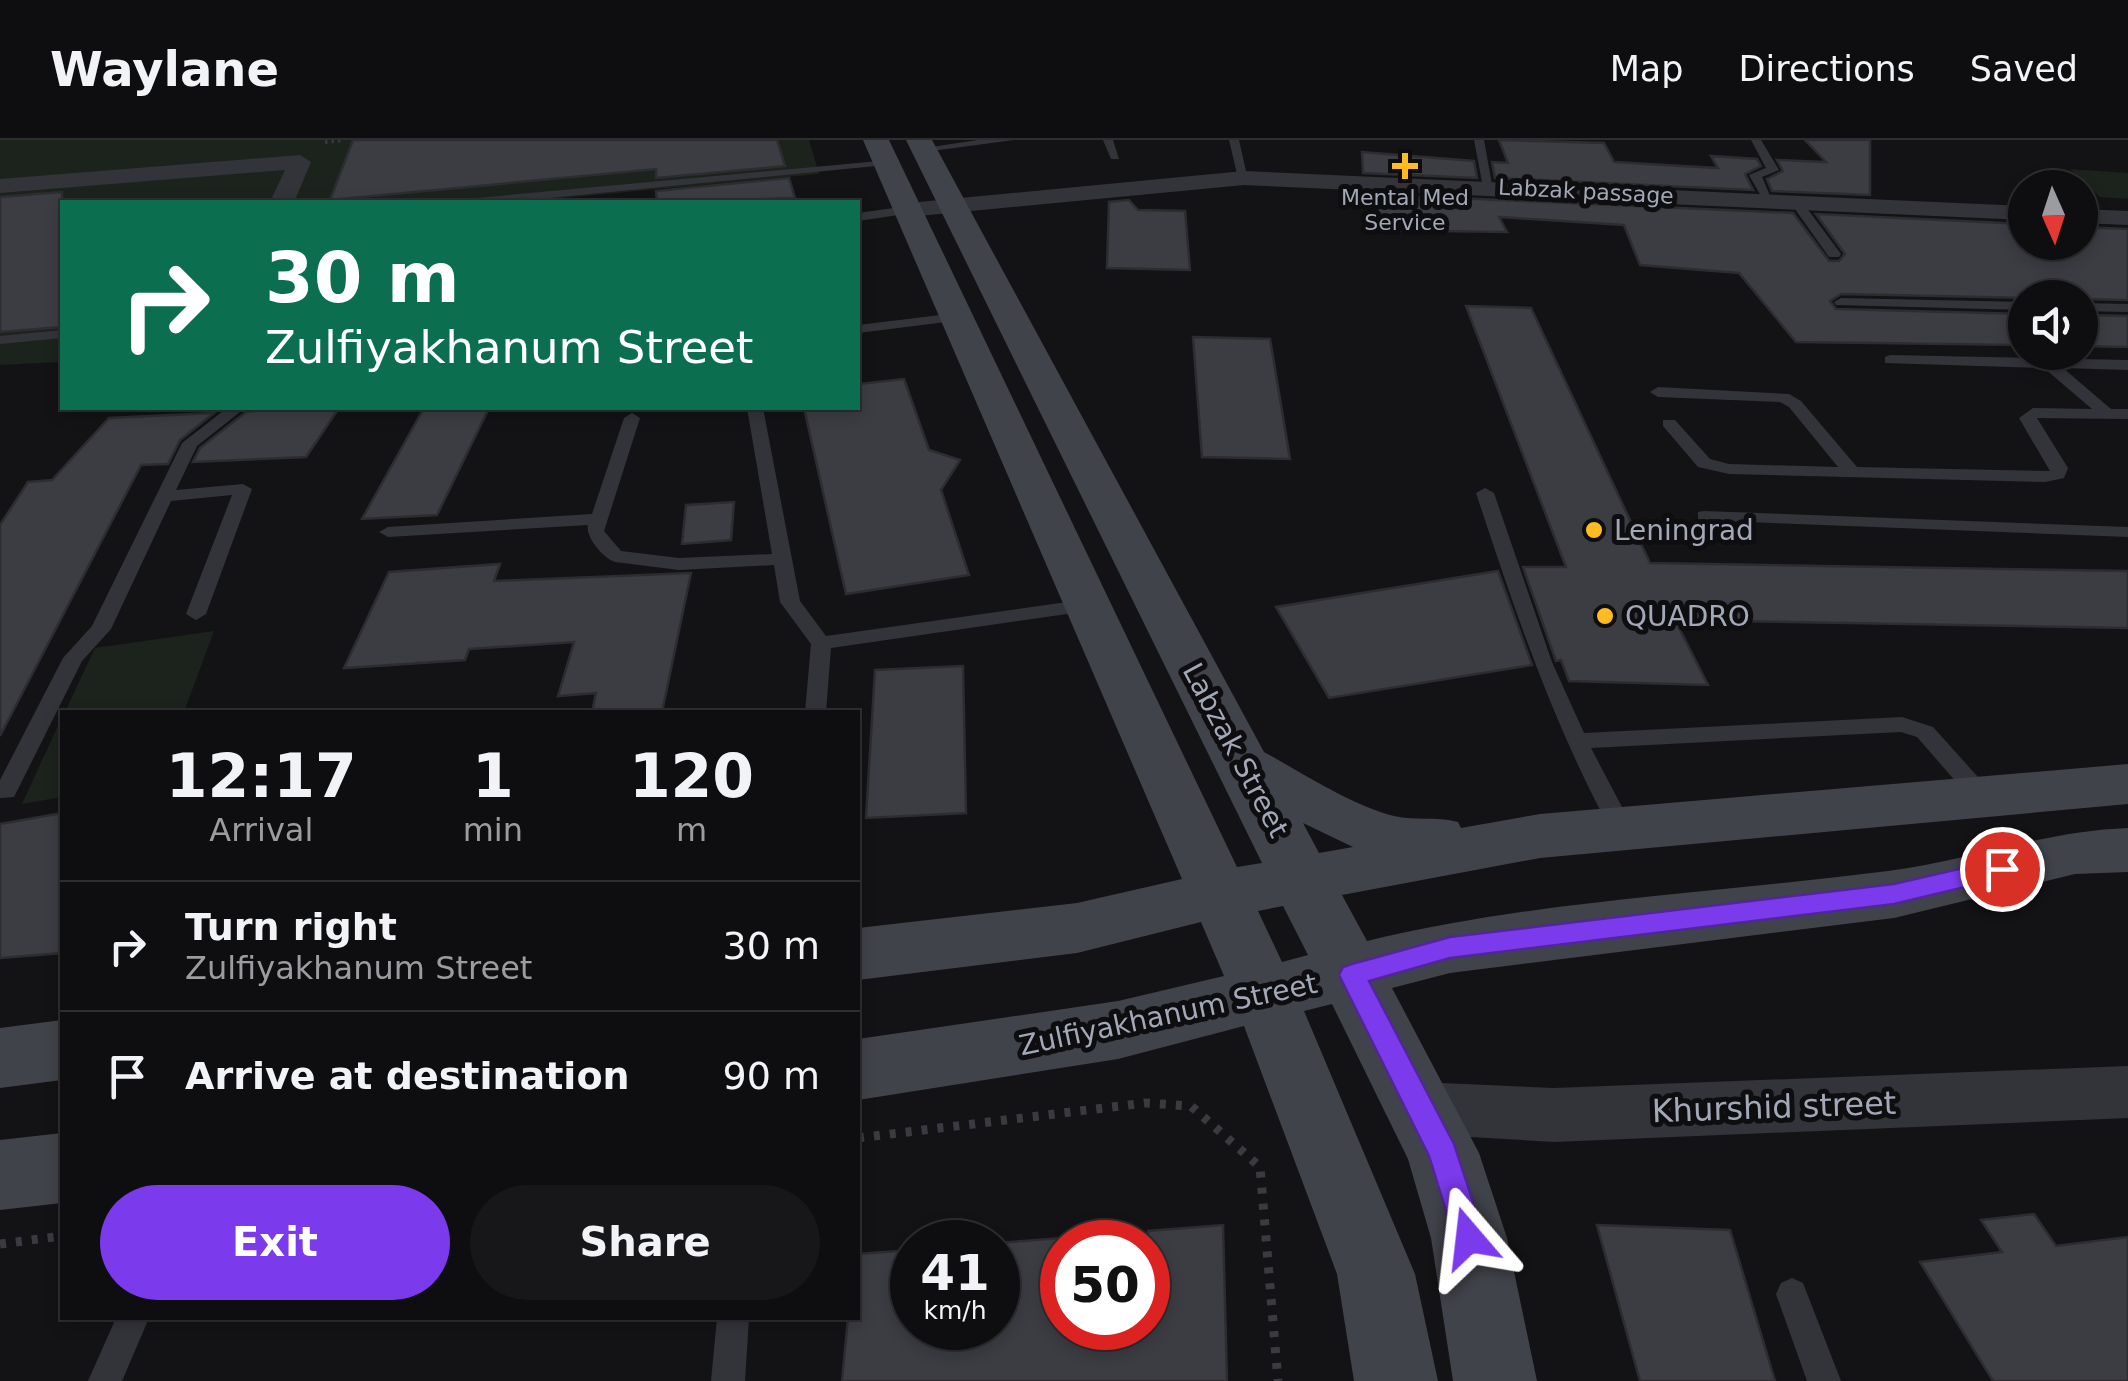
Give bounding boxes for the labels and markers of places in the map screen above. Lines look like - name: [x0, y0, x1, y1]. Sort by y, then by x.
- marker: Mental Med Service: [1392, 153, 1418, 179]
- place label: Mental Med Service: [1341, 185, 1469, 235]
- place label: Leningrad: [1614, 514, 1754, 547]
- marker: Leningrad: [1583, 519, 1605, 541]
- place label: QUADRO: [1625, 600, 1750, 633]
- marker: QUADRO: [1594, 605, 1616, 627]
- pin: [1960, 827, 2045, 912]

